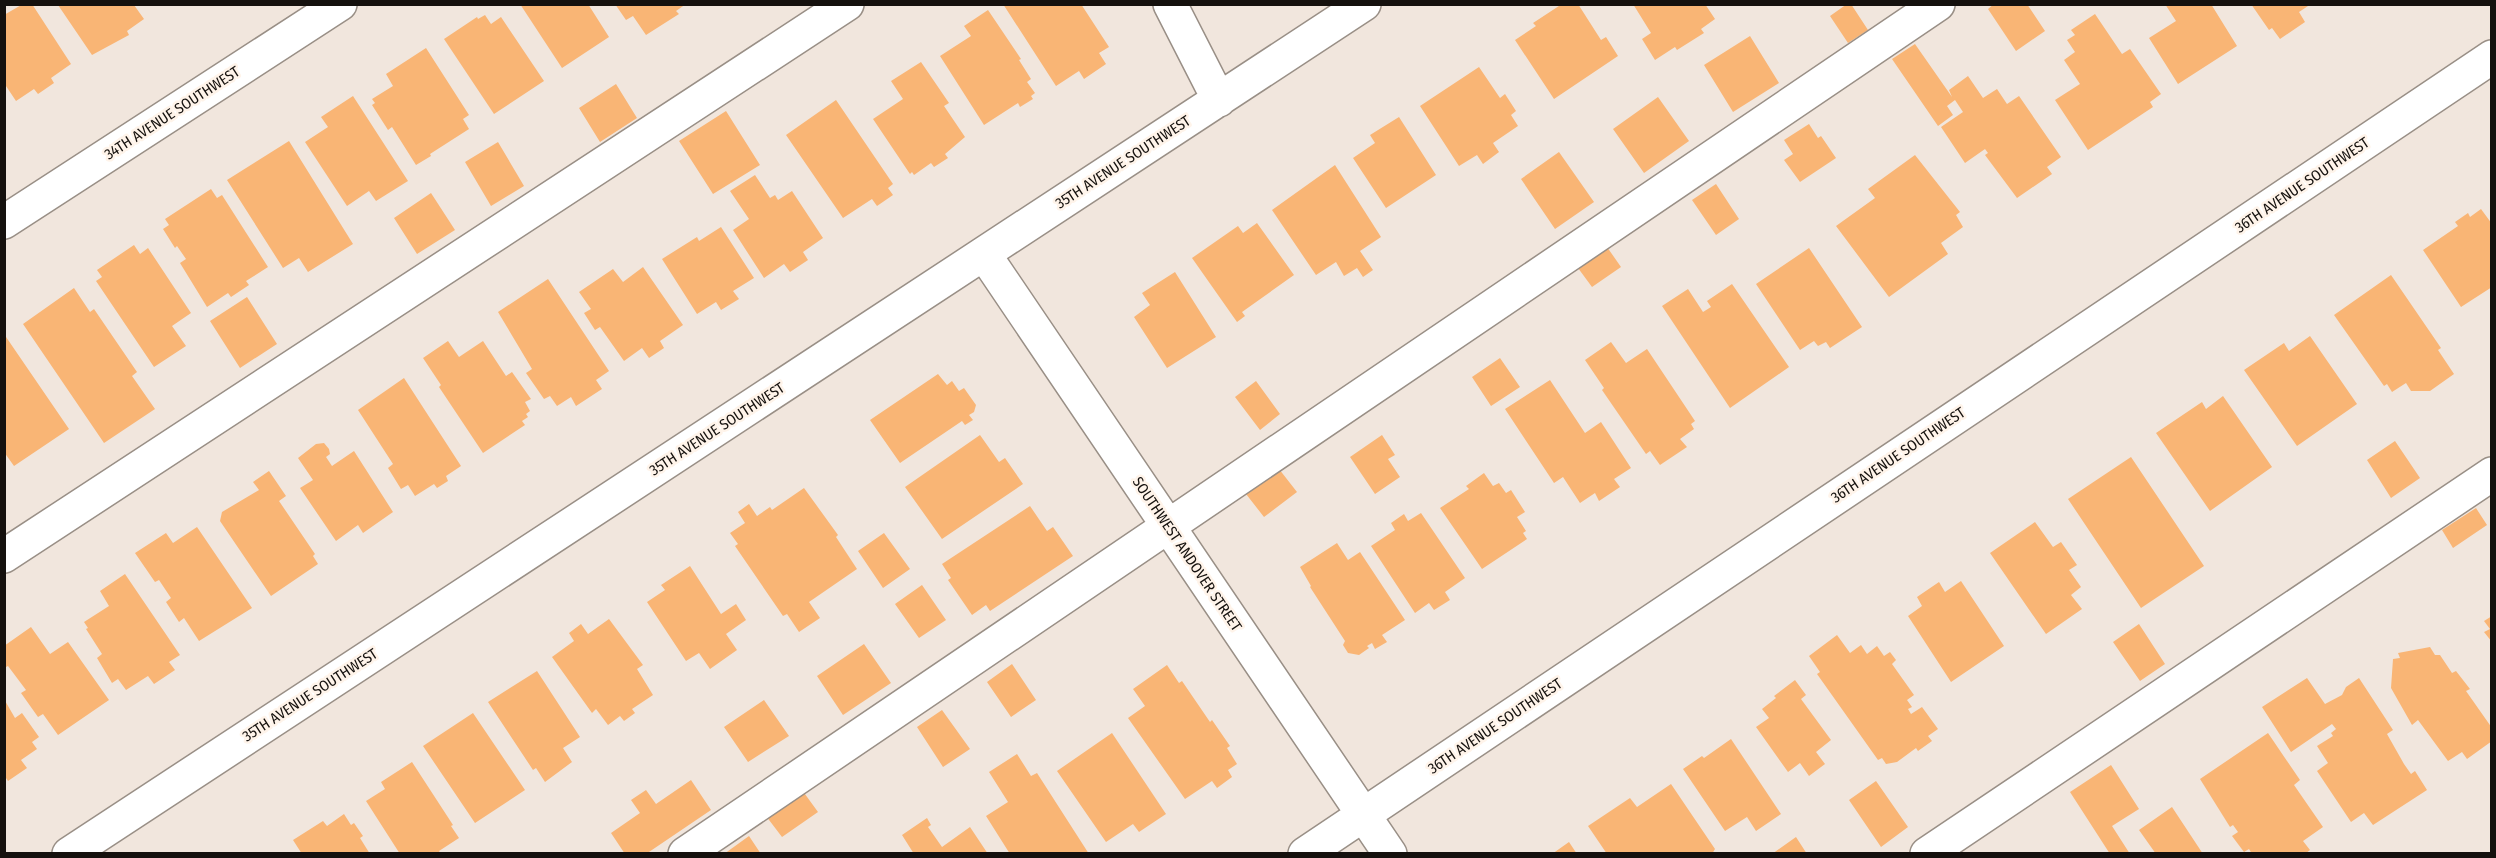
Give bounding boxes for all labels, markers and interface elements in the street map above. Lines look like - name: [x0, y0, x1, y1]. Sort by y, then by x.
- street label: 34TH AVENUE SOUTHWEST: [101, 63, 243, 163]
- street label: 35TH AVENUE SOUTHWEST: [1052, 112, 1194, 212]
- street label: 36TH AVENUE SOUTHWEST: [2232, 133, 2372, 237]
- street label: 35TH AVENUE SOUTHWEST: [646, 379, 788, 479]
- street label: 36TH AVENUE SOUTHWEST: [1828, 403, 1968, 507]
- street label: SOUTHWEST ANDOVER STREET: [1129, 473, 1245, 635]
- street label: 35TH AVENUE SOUTHWEST: [239, 645, 381, 745]
- street label: 36TH AVENUE SOUTHWEST: [1425, 674, 1565, 778]

